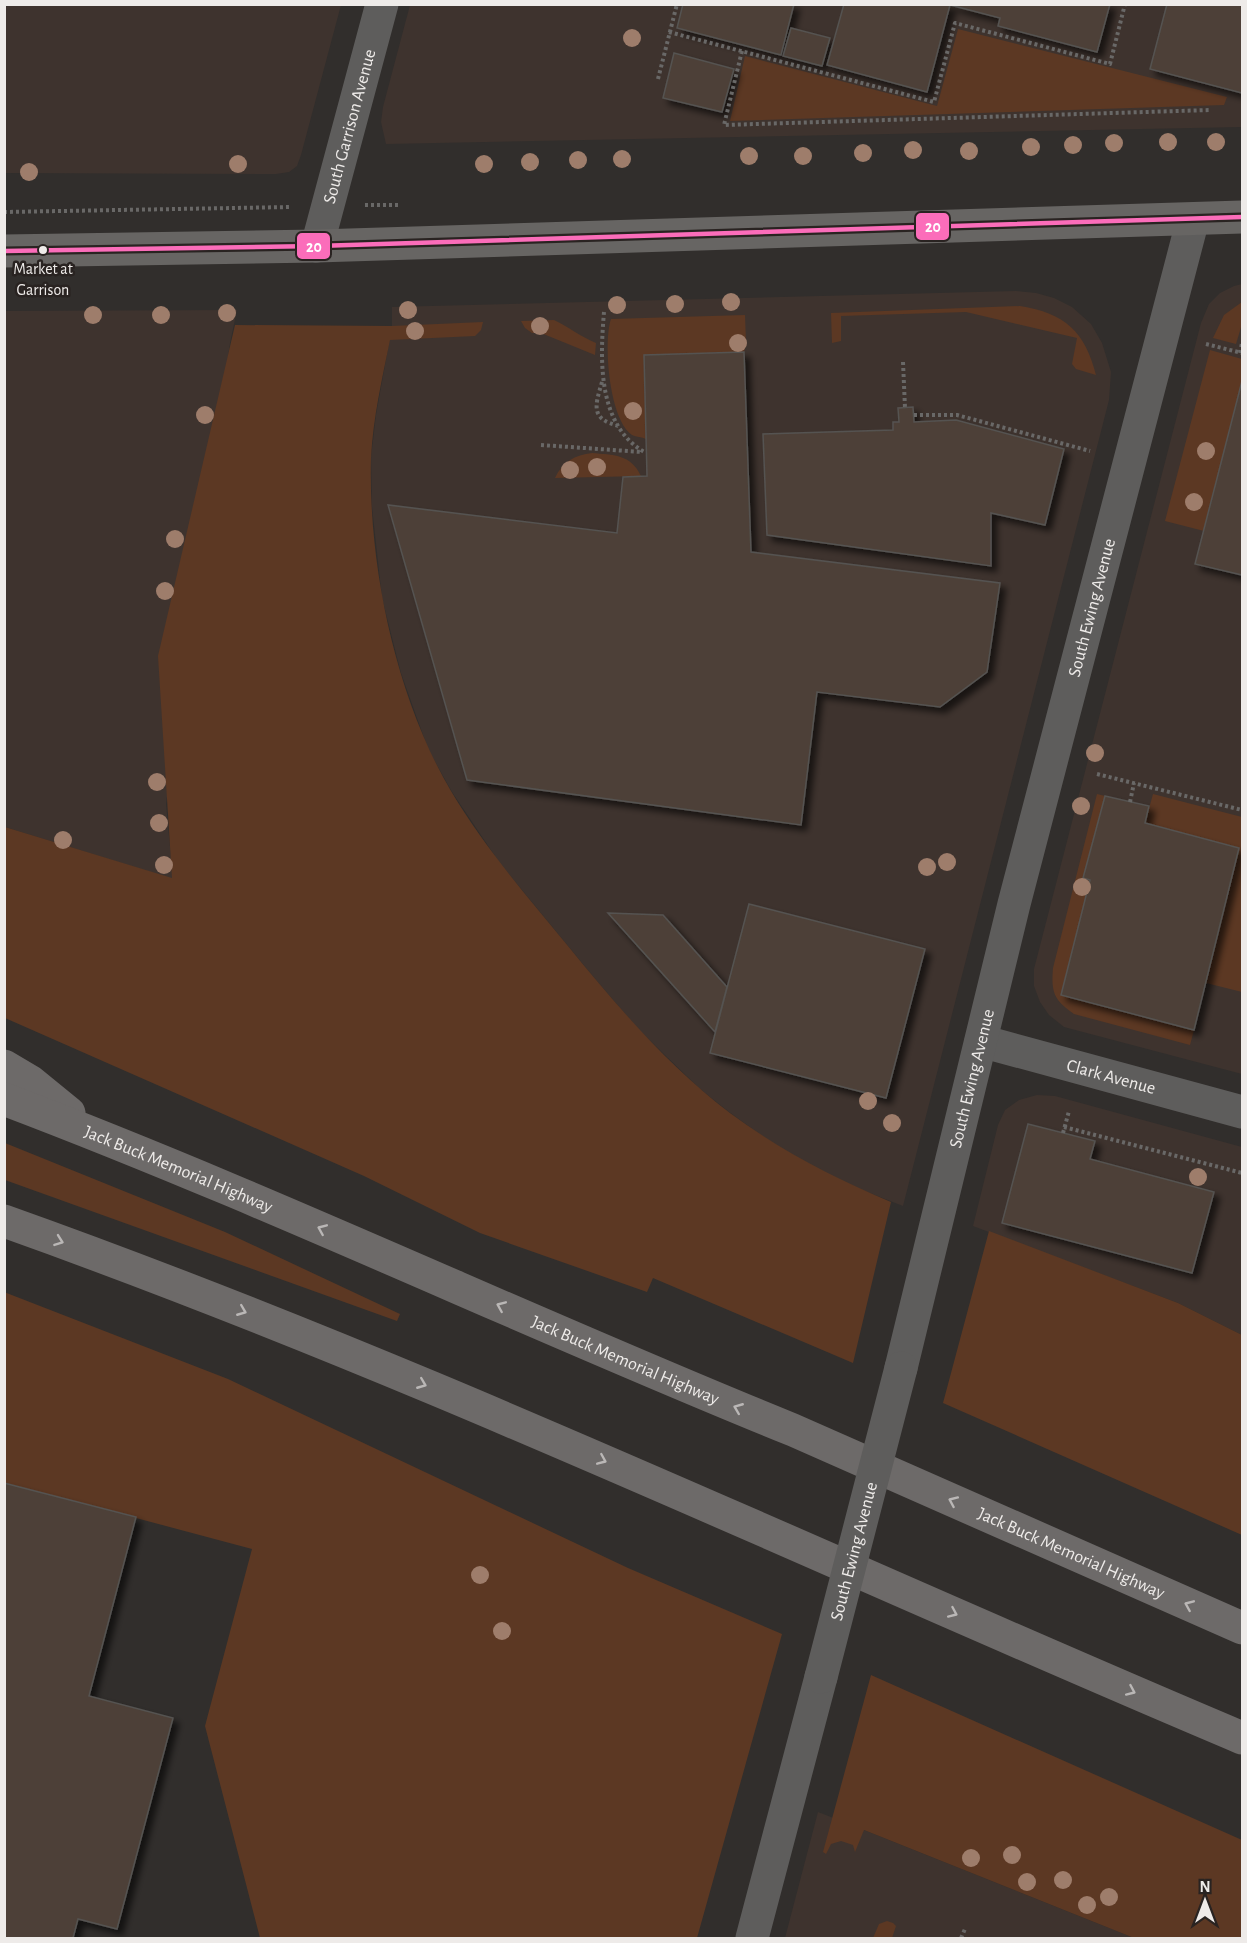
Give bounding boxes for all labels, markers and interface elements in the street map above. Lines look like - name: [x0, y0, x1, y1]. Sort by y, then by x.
- street label: South Garrison Avenue: [321, 47, 379, 206]
- line badge: 20: [915, 212, 950, 241]
- text: 20: [925, 219, 941, 235]
- line badge: 20: [296, 232, 331, 260]
- text: 20: [306, 239, 322, 255]
- marker: Market at Garrison: [37, 244, 49, 256]
- place label: Market at Garrison: [13, 261, 73, 298]
- street label: South Ewing Avenue: [1066, 537, 1119, 679]
- street label: South Ewing Avenue: [947, 1007, 998, 1150]
- street label: Clark Avenue: [1064, 1057, 1158, 1098]
- street label: Jack Buck Memorial Highway: [81, 1123, 275, 1217]
- one-way arrow: [317, 1225, 328, 1237]
- one-way arrow: [54, 1234, 64, 1247]
- one-way arrow: [497, 1301, 508, 1313]
- one-way arrow: [236, 1304, 247, 1316]
- street label: Jack Buck Memorial Highway: [529, 1313, 722, 1409]
- one-way arrow: [416, 1377, 427, 1389]
- one-way arrow: [734, 1403, 745, 1415]
- one-way arrow: [596, 1453, 607, 1465]
- street label: South Ewing Avenue: [828, 1480, 881, 1623]
- one-way arrow: [948, 1496, 959, 1508]
- street label: Jack Buck Memorial Highway: [975, 1505, 1167, 1603]
- one-way arrow: [1184, 1600, 1195, 1612]
- one-way arrow: [947, 1606, 958, 1618]
- one-way arrow: [1125, 1684, 1136, 1696]
- north arrow: [1175, 1871, 1235, 1931]
- text: N: [1199, 1879, 1211, 1895]

